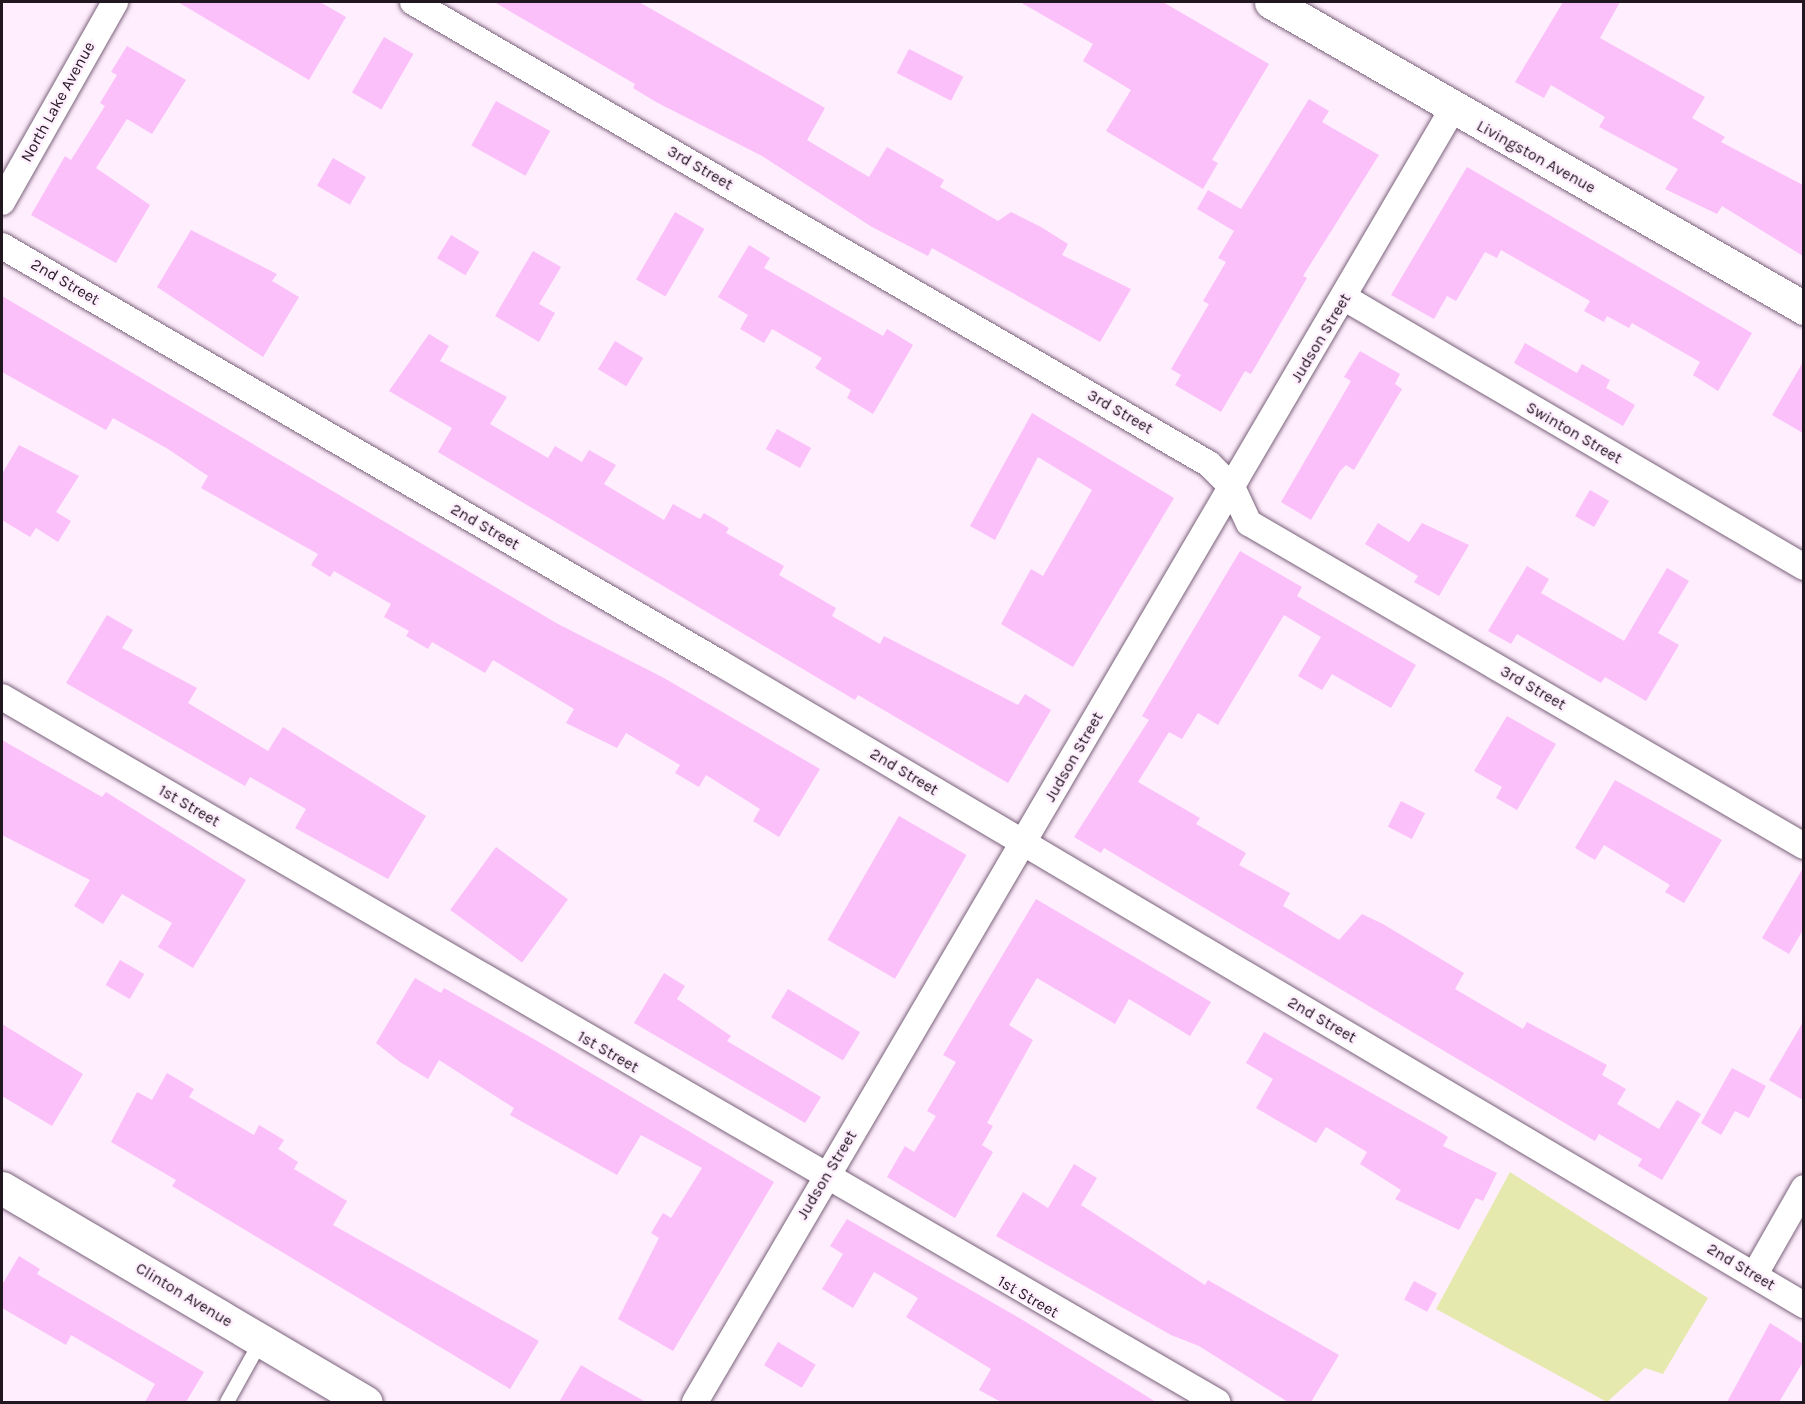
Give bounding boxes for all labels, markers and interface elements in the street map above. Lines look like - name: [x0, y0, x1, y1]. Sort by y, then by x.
- street label: North Lake Avenue: [17, 38, 99, 166]
- street label: Livingston Avenue: [1473, 116, 1599, 198]
- street label: 3rd Street: [664, 142, 736, 194]
- street label: 2nd Street: [27, 255, 103, 309]
- street label: Judson Street: [1287, 290, 1355, 386]
- street label: 3rd Street: [1084, 386, 1156, 438]
- street label: Swinton Street: [1523, 398, 1625, 468]
- street label: 2nd Street: [447, 500, 523, 554]
- street label: 3rd Street: [1497, 662, 1569, 714]
- street label: Judson Street: [1041, 709, 1107, 805]
- street label: 2nd Street: [866, 744, 942, 800]
- street label: 1st Street: [155, 781, 223, 831]
- street label: 2nd Street: [1284, 993, 1360, 1047]
- street label: 1st Street: [574, 1027, 642, 1077]
- street label: Judson Street: [793, 1127, 861, 1223]
- street label: 2nd Street: [1703, 1239, 1779, 1295]
- street label: Clinton Avenue: [132, 1259, 236, 1331]
- street label: 1st Street: [994, 1272, 1062, 1322]

